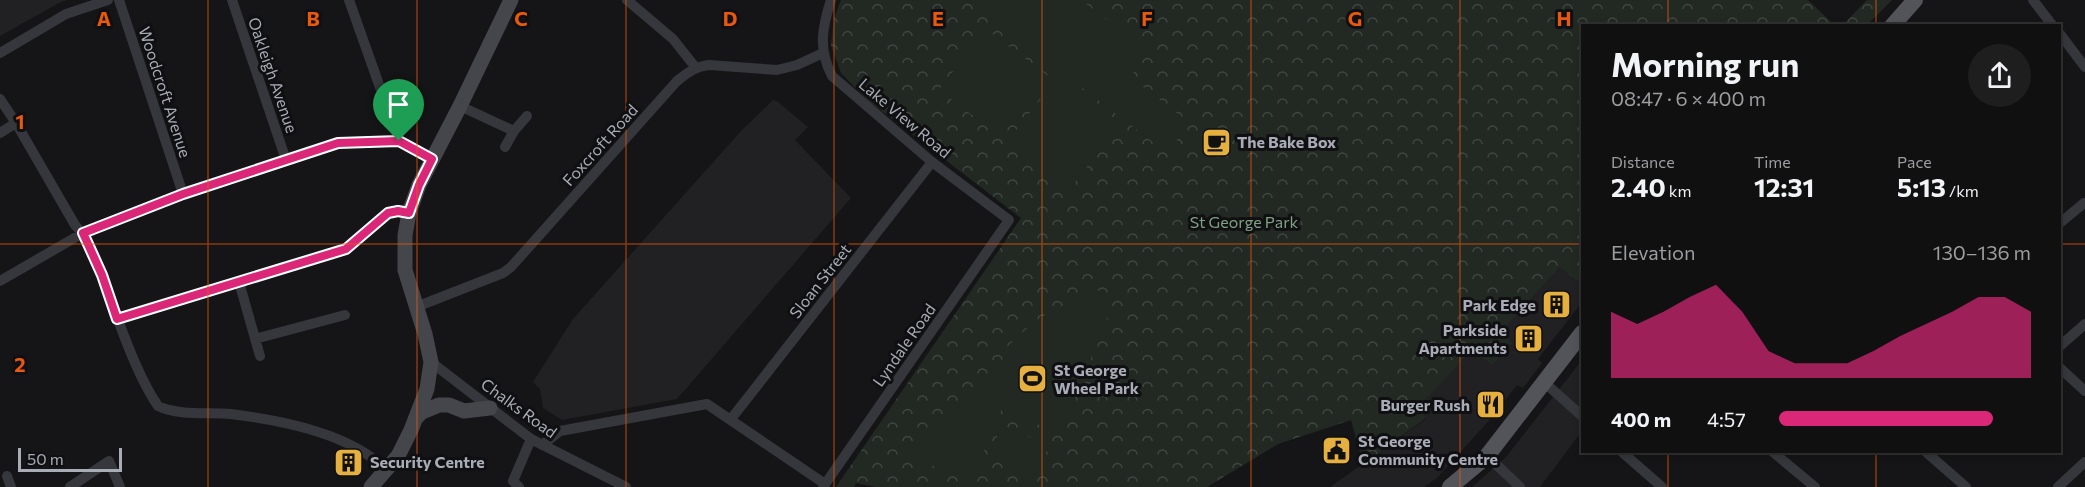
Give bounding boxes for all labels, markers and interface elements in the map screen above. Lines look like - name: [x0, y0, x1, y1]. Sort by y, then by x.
- text: A: [97, 6, 111, 30]
- text: B: [306, 6, 320, 30]
- text: C: [514, 6, 528, 30]
- text: D: [723, 6, 737, 30]
- text: E: [932, 6, 944, 30]
- text: F: [1141, 6, 1153, 30]
- text: G: [1348, 6, 1362, 30]
- text: H: [1557, 6, 1572, 30]
- street label: Oakleigh Avenue: [245, 15, 302, 135]
- street label: Woodcroft Avenue: [135, 24, 196, 160]
- text: Morning run: [1611, 43, 1799, 84]
- button: share: [1968, 44, 2031, 107]
- street label: Lake View Road: [856, 74, 955, 162]
- pin: [373, 79, 424, 141]
- text: 08:47 · 6 × 400 m: [1611, 86, 1766, 110]
- icon: arrive: [382, 88, 415, 121]
- street label: Foxcroft Road: [558, 100, 641, 189]
- text: 1: [15, 109, 25, 133]
- cafe icon: The Bake Box: [1200, 126, 1232, 158]
- place label: The Bake Box: [1237, 132, 1336, 151]
- text: Distance: [1611, 152, 1675, 171]
- text: Time: [1754, 152, 1791, 171]
- text: Pace: [1897, 152, 1932, 171]
- text: 2.40: [1611, 171, 1666, 202]
- text: 12:31: [1754, 171, 1814, 202]
- text: 5:13: [1897, 171, 1946, 202]
- text: km: [1666, 181, 1691, 200]
- text: /km: [1946, 181, 1979, 200]
- park label: St George Park: [1190, 212, 1299, 231]
- street label: Sloan Street: [785, 240, 855, 322]
- text: Elevation: [1611, 240, 1696, 264]
- text: 130–136 m: [1933, 240, 2031, 264]
- building icon: Park Edge: [1541, 289, 1573, 321]
- place label: Park Edge: [1462, 295, 1536, 314]
- street label: Lyndale Road: [868, 300, 939, 390]
- place label: Parkside Apartments: [1418, 320, 1507, 357]
- building icon: Parkside Apartments: [1512, 323, 1544, 355]
- text: 2: [14, 352, 26, 376]
- place label: St George Wheel Park: [1054, 360, 1140, 397]
- sports icon: St George Wheel Park: [1017, 363, 1049, 395]
- street label: Chalks Road: [478, 374, 561, 441]
- restaurant icon: Burger Rush: [1475, 389, 1507, 421]
- place label: Burger Rush: [1380, 395, 1470, 414]
- text: 400 m: [1611, 407, 1671, 431]
- text: 4:57: [1707, 407, 1746, 431]
- place label: St George Community Centre: [1358, 431, 1498, 468]
- public building icon: St George Community Centre: [1321, 434, 1353, 466]
- scale bar: [18, 445, 122, 472]
- building icon: Security Centre: [333, 446, 365, 478]
- text: 50 m: [27, 449, 64, 468]
- place label: Security Centre: [370, 452, 485, 471]

